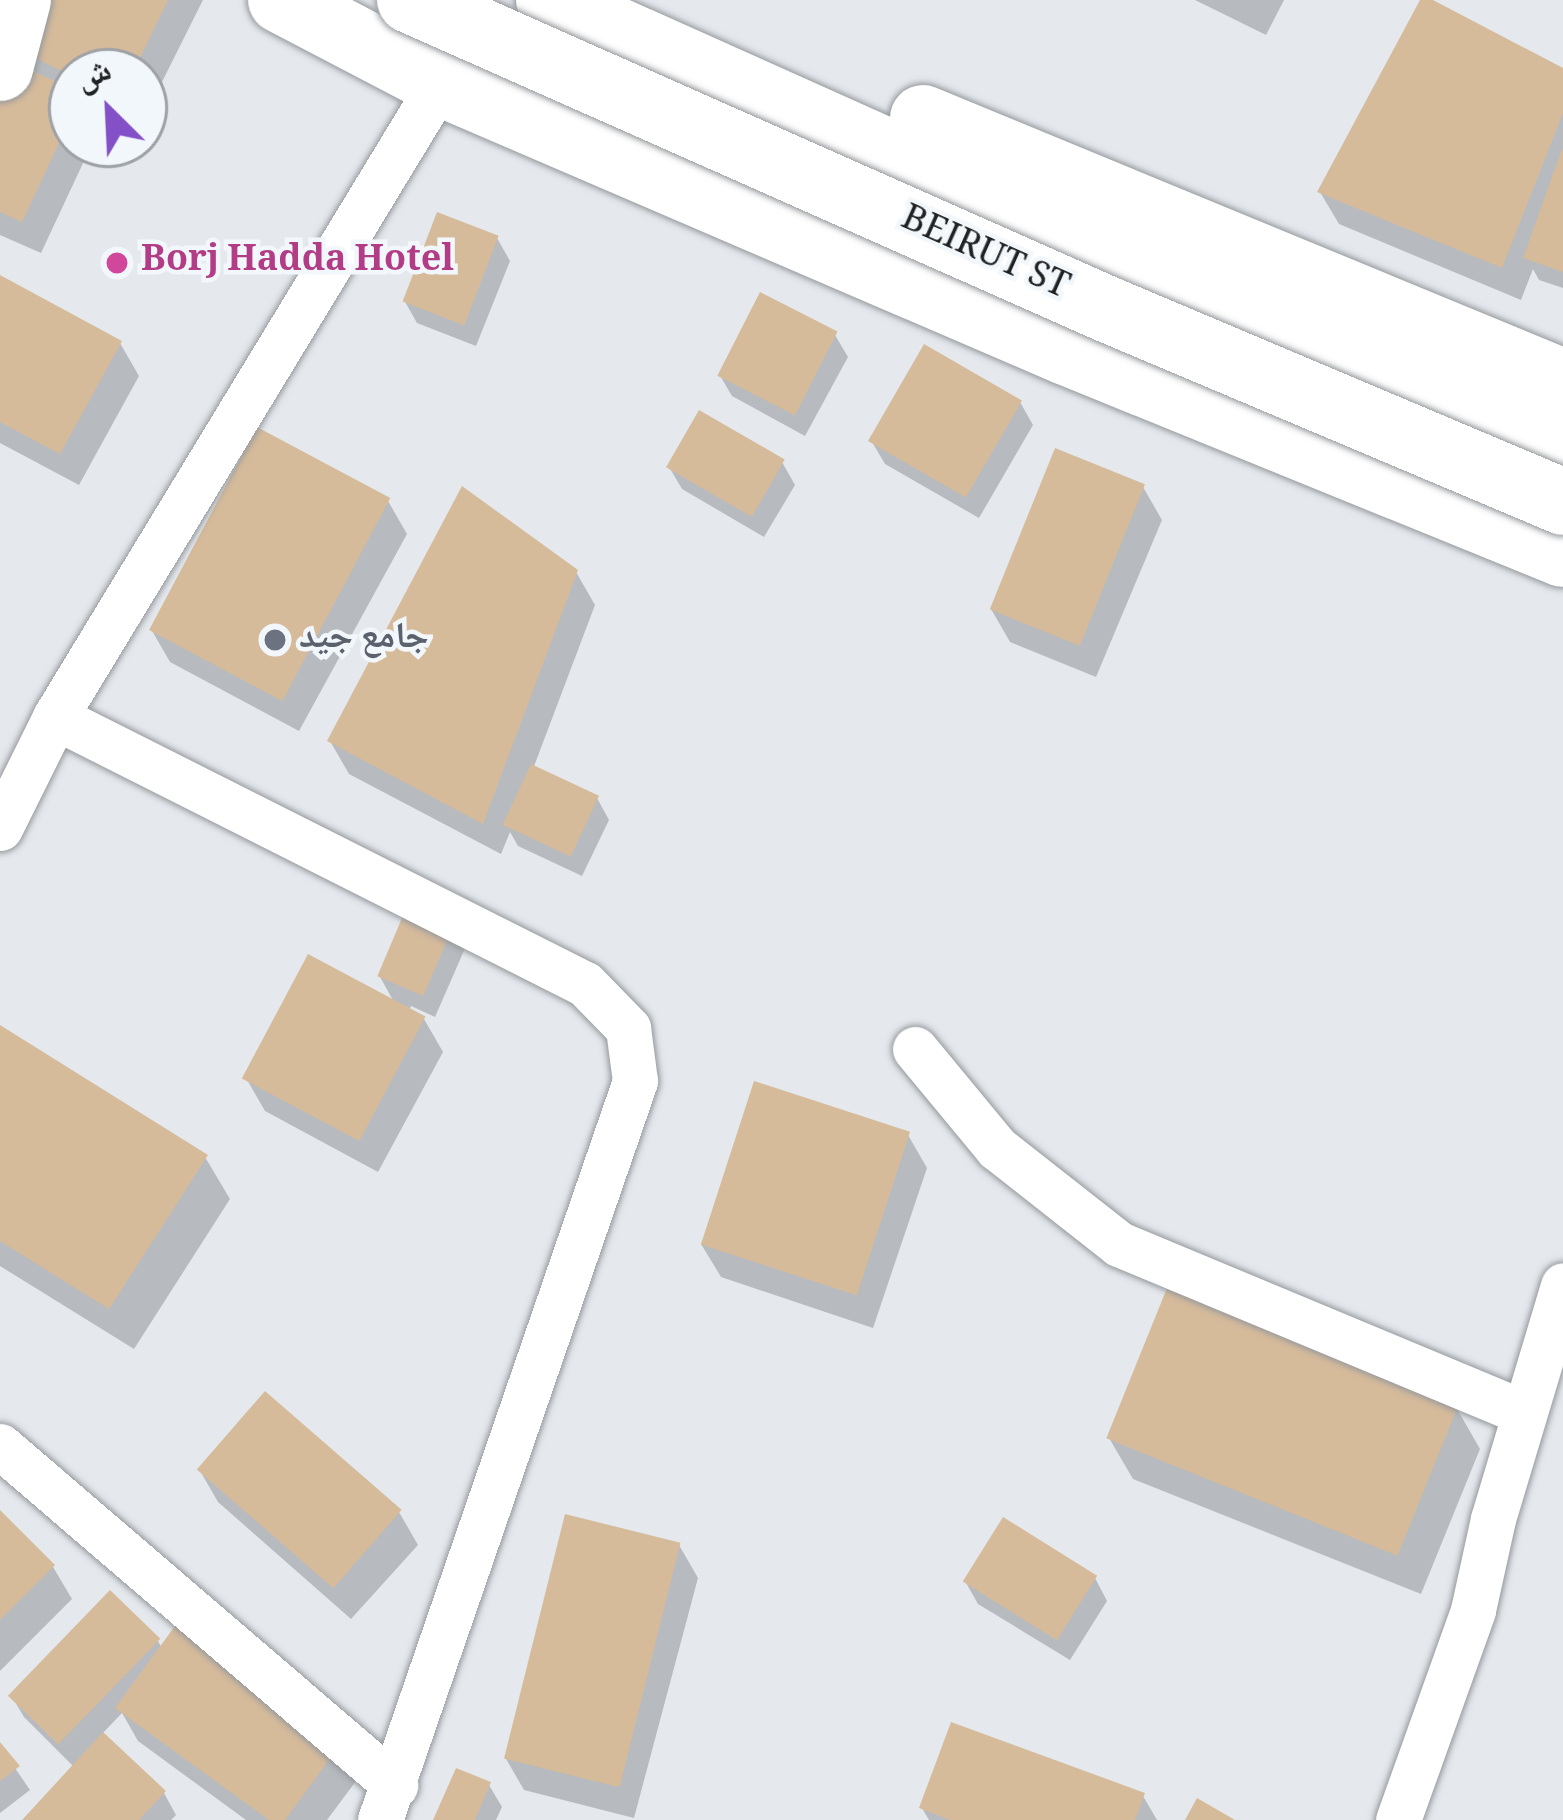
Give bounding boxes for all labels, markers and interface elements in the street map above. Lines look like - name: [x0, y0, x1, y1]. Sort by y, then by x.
- text: ش: [67, 45, 122, 111]
- north arrow: [48, 48, 168, 168]
- street label: BEIRUT ST: [893, 199, 1075, 311]
- place label: Borj Hadda Hotel: [141, 241, 454, 285]
- marker: Borj Hadda Hotel: [104, 250, 130, 276]
- place label: جامع جيد: [299, 618, 429, 662]
- marker: جامع جيد: [262, 627, 288, 653]

